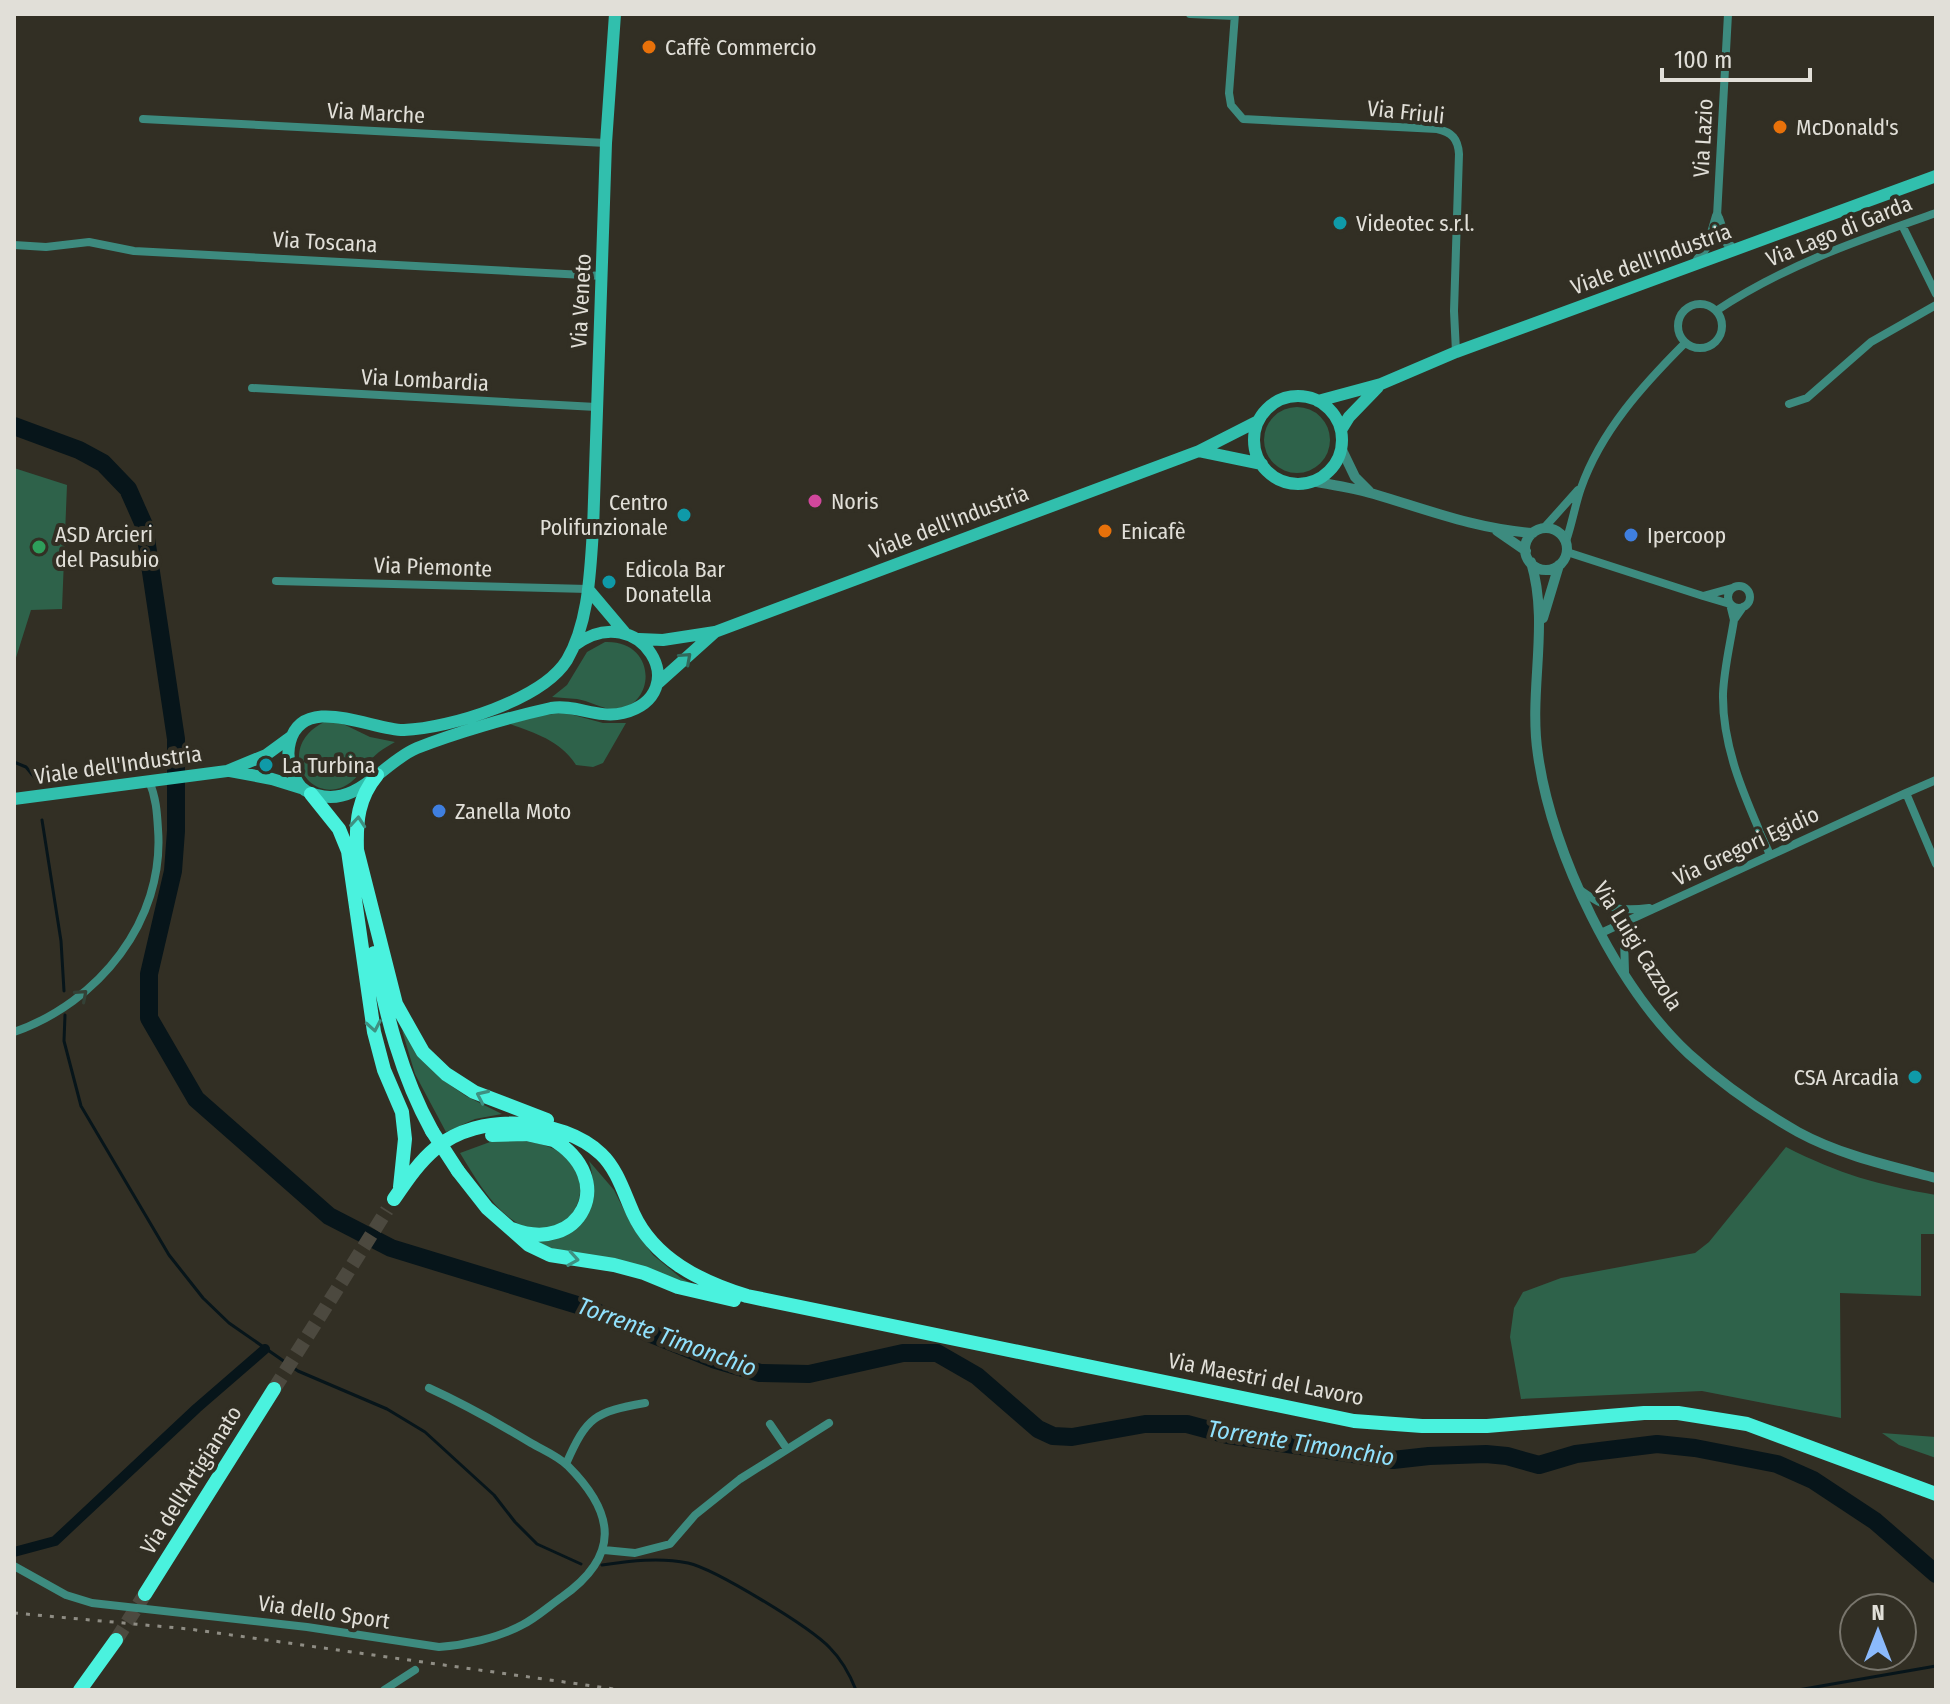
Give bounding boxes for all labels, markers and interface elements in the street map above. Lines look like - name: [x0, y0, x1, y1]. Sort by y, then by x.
- scale bar: [1662, 32, 1810, 82]
- place label: Caffè Commercio: [665, 34, 817, 61]
- marker: Caffè Commercio: [640, 38, 658, 56]
- text: 100 m: [1674, 46, 1732, 74]
- street label: Via Friuli: [1366, 95, 1446, 129]
- street label: Via Marche: [326, 97, 426, 129]
- street label: Via Lazio: [1687, 98, 1719, 178]
- place label: McDonald's: [1796, 114, 1899, 141]
- marker: McDonald's: [1771, 118, 1789, 136]
- street label: Via Lago di Garda: [1762, 189, 1916, 273]
- place label: Videotec s.r.l.: [1356, 210, 1475, 237]
- marker: Videotec s.r.l.: [1331, 214, 1349, 232]
- street label: Viale dell'Industria: [1567, 217, 1735, 301]
- street label: Via Toscana: [272, 226, 378, 258]
- street label: Via Veneto: [565, 253, 597, 349]
- street label: Via Lombardia: [360, 363, 490, 397]
- street label: Viale dell'Industria: [865, 479, 1033, 565]
- place label: Noris: [831, 488, 879, 515]
- place label: Centro Polifunzionale: [540, 489, 668, 541]
- marker: Noris: [806, 492, 824, 510]
- marker: Centro Polifunzionale: [675, 506, 693, 524]
- place label: Enicafè: [1121, 518, 1186, 545]
- place label: ASD Arcieri del Pasubio: [55, 521, 159, 573]
- marker: Enicafè: [1096, 522, 1114, 540]
- place label: Ipercoop: [1647, 522, 1726, 549]
- marker: Ipercoop: [1622, 526, 1640, 544]
- marker: ASD Arcieri del Pasubio: [30, 538, 48, 556]
- street label: Via Piemonte: [373, 551, 493, 583]
- place label: Edicola Bar Donatella: [625, 556, 725, 608]
- marker: Edicola Bar Donatella: [600, 573, 618, 591]
- one-way arrow: [676, 654, 691, 668]
- street label: Viale dell'Industria: [33, 740, 203, 790]
- place label: La Turbina: [282, 752, 376, 779]
- marker: La Turbina: [257, 756, 275, 774]
- place label: Zanella Moto: [455, 798, 571, 825]
- street label: Via Gregori Egidio: [1669, 800, 1823, 892]
- marker: Zanella Moto: [430, 802, 448, 820]
- one-way arrow: [349, 816, 366, 829]
- street label: Via Luigi Cazzola: [1588, 876, 1688, 1016]
- one-way arrow: [72, 990, 87, 1004]
- one-way arrow: [365, 1020, 382, 1033]
- place label: CSA Arcadia: [1794, 1064, 1899, 1091]
- marker: CSA Arcadia: [1906, 1068, 1924, 1086]
- one-way arrow: [476, 1089, 491, 1105]
- one-way arrow: [566, 1250, 580, 1267]
- water label: Torrente Timonchio: [574, 1292, 760, 1382]
- street label: Via Maestri del Lavoro: [1166, 1347, 1366, 1411]
- street label: Via dell'Artigianato: [135, 1401, 247, 1559]
- water label: Torrente Timonchio: [1206, 1414, 1396, 1472]
- street label: Via dello Sport: [256, 1589, 392, 1635]
- north arrow: [1838, 1592, 1918, 1672]
- text: N: [1871, 1599, 1885, 1626]

